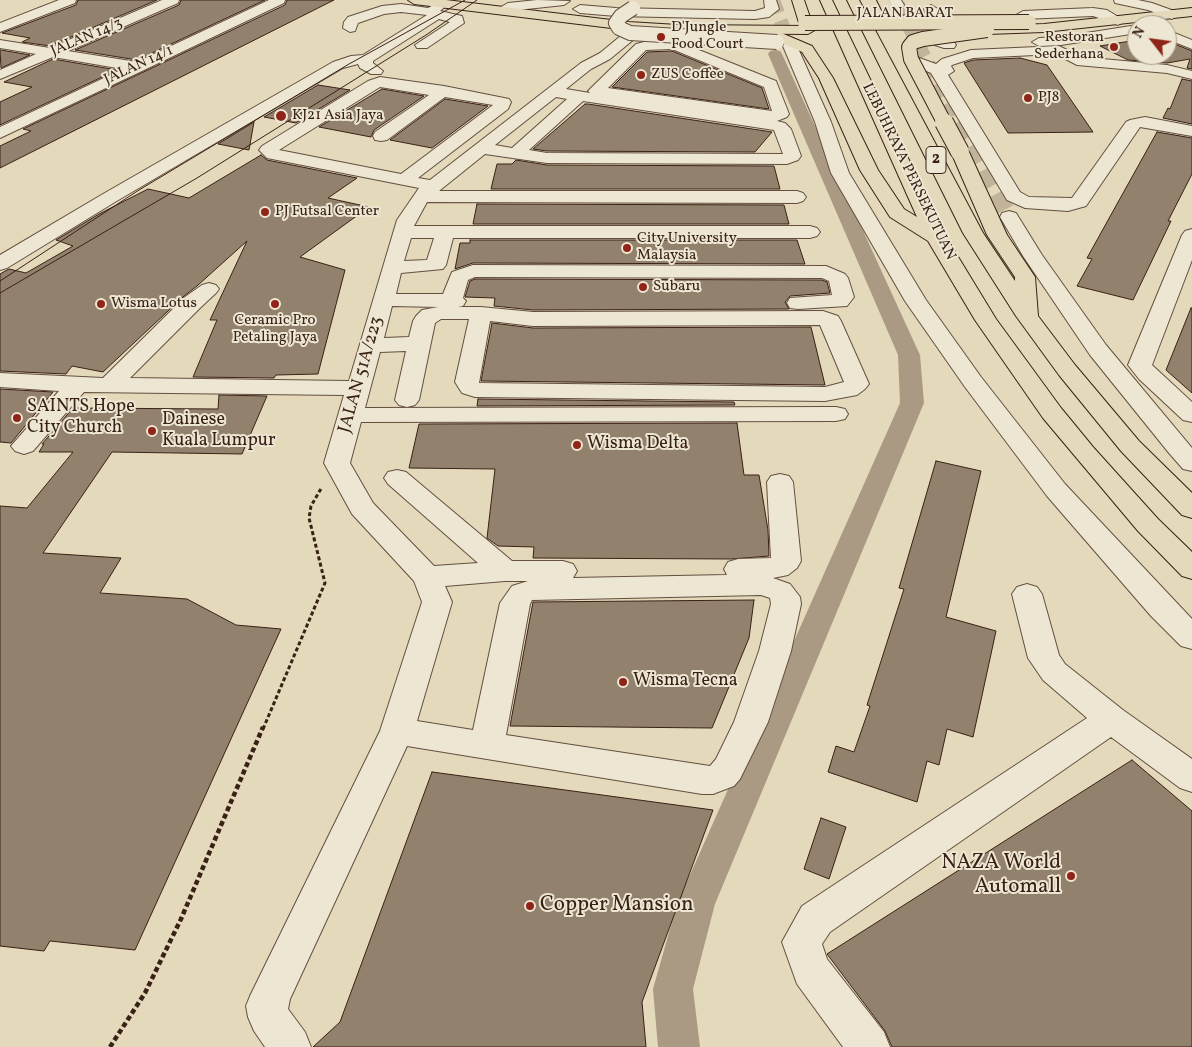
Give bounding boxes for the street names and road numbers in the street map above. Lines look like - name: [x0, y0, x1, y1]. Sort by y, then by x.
- street label: JALAN BARAT: [857, 5, 953, 23]
- street label: JALAN 14/3: [48, 15, 126, 61]
- street label: JALAN 14/1: [102, 42, 176, 90]
- street label: LEBUHRAYA PERSEKUTUAN: [857, 80, 959, 264]
- road number: 2: [926, 146, 946, 174]
- street label: JALAN 51A/223: [335, 314, 389, 436]

